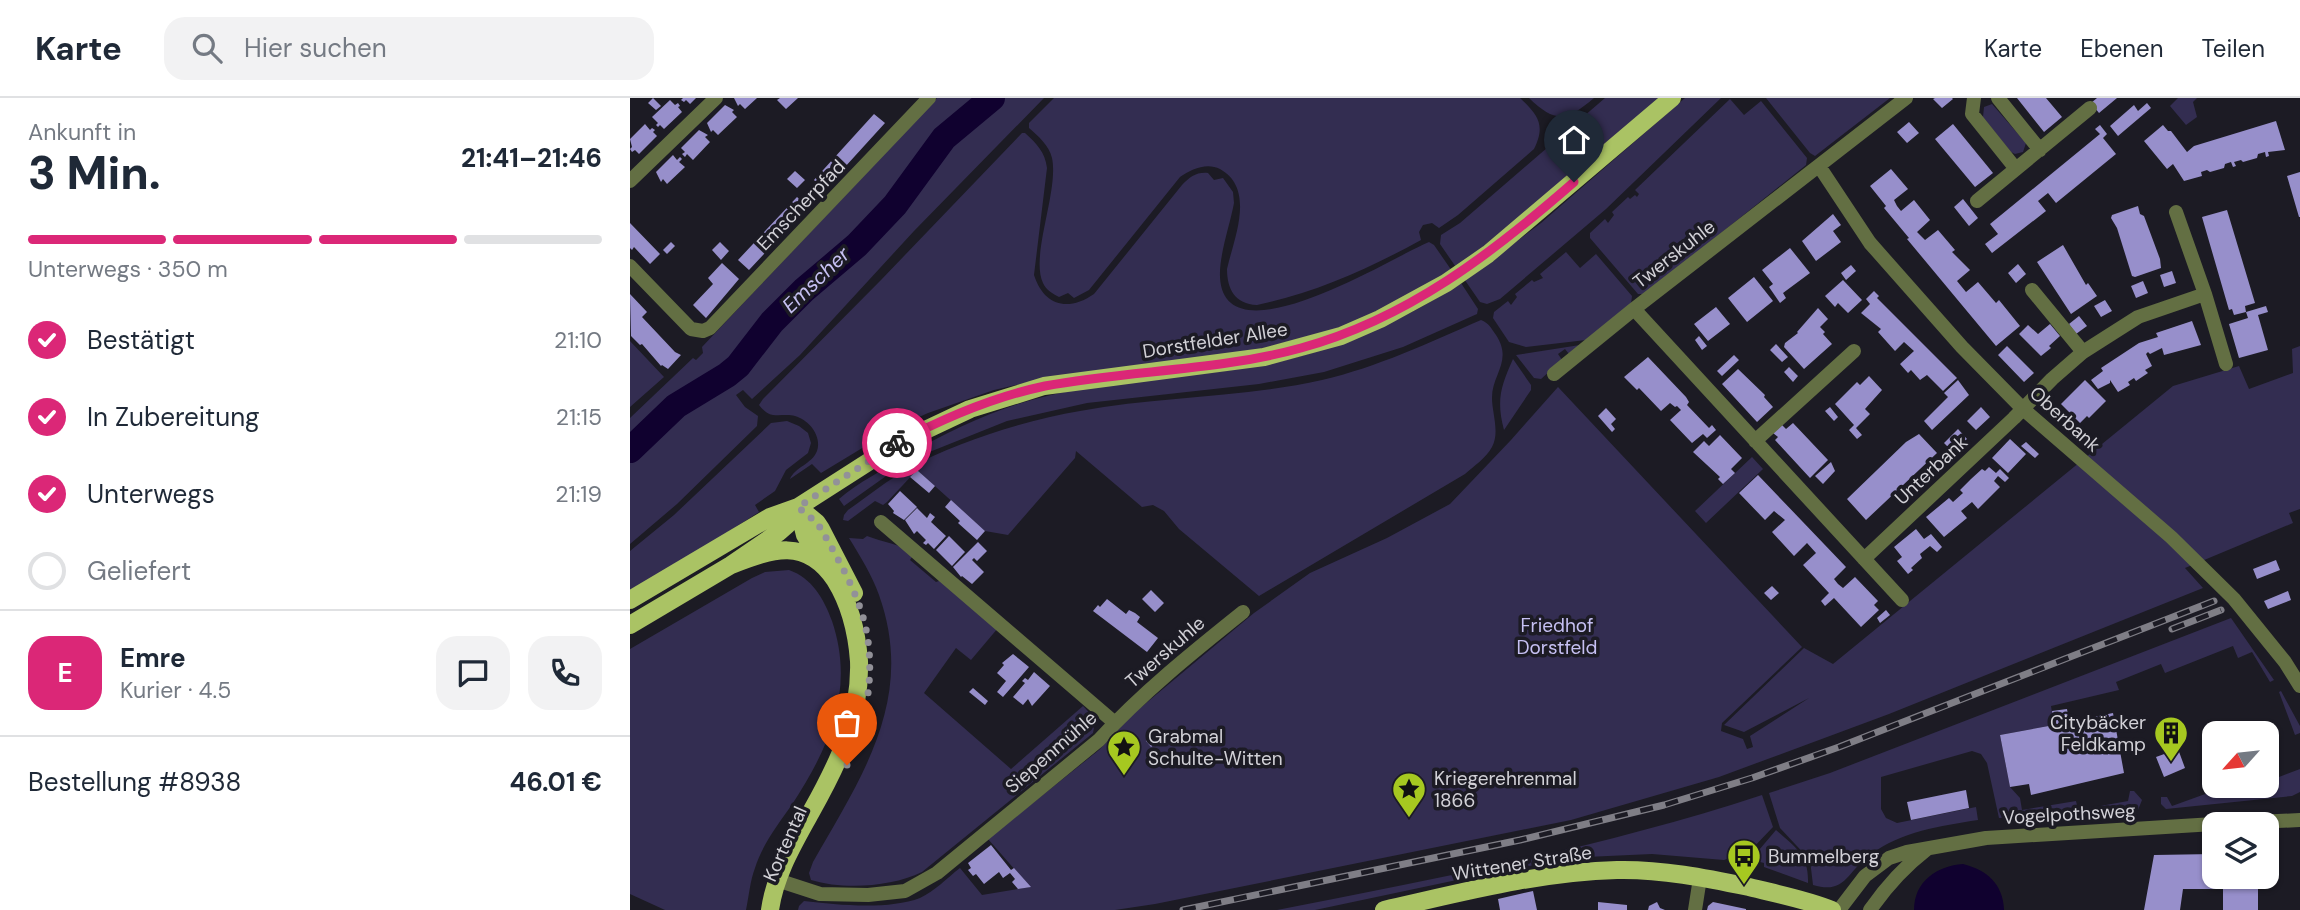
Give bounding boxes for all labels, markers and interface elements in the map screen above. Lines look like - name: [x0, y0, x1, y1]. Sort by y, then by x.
- search box: [164, 17, 654, 80]
- text: Karte: [35, 27, 122, 70]
- icon: search: [188, 29, 226, 67]
- text: Hier suchen: [244, 31, 387, 65]
- text: Karte: [1984, 33, 2042, 64]
- text: Ebenen: [2080, 33, 2164, 64]
- text: Teilen: [2202, 33, 2265, 64]
- pin: [1544, 110, 1604, 182]
- text: Ankunft in: [28, 117, 136, 147]
- icon: home: [1555, 121, 1593, 159]
- text: 21:41–21:46: [461, 141, 602, 175]
- text: 3 Min.: [28, 143, 161, 203]
- street label: Emscherpfad: [751, 154, 851, 256]
- street label: Twerskuhle: [1628, 214, 1720, 294]
- water label: Emscher: [776, 240, 857, 319]
- text: Unterwegs · 350 m: [28, 254, 228, 284]
- street label: Dorstfelder Allee: [1141, 316, 1289, 364]
- icon: check: [28, 321, 66, 359]
- text: Bestätigt: [87, 323, 195, 357]
- text: 21:10: [554, 325, 602, 355]
- street label: Oberbank: [2024, 381, 2106, 458]
- icon: check: [28, 398, 66, 436]
- text: In Zubereitung: [87, 400, 260, 434]
- text: 21:15: [556, 402, 602, 432]
- courier: [862, 408, 932, 478]
- icon: bike: [878, 424, 916, 462]
- street label: Unterbank: [1889, 430, 1973, 510]
- icon: check: [28, 475, 66, 513]
- text: Unterwegs: [87, 477, 215, 511]
- text: 21:19: [555, 479, 602, 509]
- text: Geliefert: [87, 554, 191, 588]
- street label: Twerskuhle: [1120, 611, 1210, 693]
- park label: Friedhof Dorstfeld: [1517, 613, 1597, 660]
- button: chat: [436, 636, 510, 710]
- button: phone: [528, 636, 602, 710]
- text: Emre: [120, 641, 186, 675]
- text: E: [57, 656, 73, 690]
- text: Kurier · 4.5: [120, 675, 231, 705]
- pin: [817, 693, 877, 765]
- icon: bag: [828, 704, 866, 742]
- street label: Siepenmühle: [1000, 705, 1102, 799]
- place label: Citybäcker Feldkamp: [2050, 710, 2146, 757]
- building icon: Citybäcker Feldkamp: [2152, 714, 2190, 763]
- north arrow: [2202, 721, 2278, 798]
- map controls: [2202, 721, 2279, 889]
- place label: Grabmal Schulte-Witten: [1148, 724, 1283, 771]
- place icon: Grabmal Schulte-Witten: [1105, 728, 1143, 777]
- text: Bestellung #8938: [28, 765, 241, 799]
- text: 46.01 €: [510, 765, 602, 799]
- place label: Kriegerehrenmal 1866: [1434, 766, 1577, 813]
- place icon: Kriegerehrenmal 1866: [1390, 770, 1428, 819]
- street label: Vogelpothsweg: [2002, 798, 2137, 830]
- street label: Kortental: [757, 803, 813, 885]
- button: layers: [2202, 812, 2279, 889]
- bus stop icon: Bummelberg: [1725, 837, 1763, 886]
- street label: Wittener Straße: [1450, 840, 1594, 886]
- place label: Bummelberg: [1768, 844, 1880, 869]

